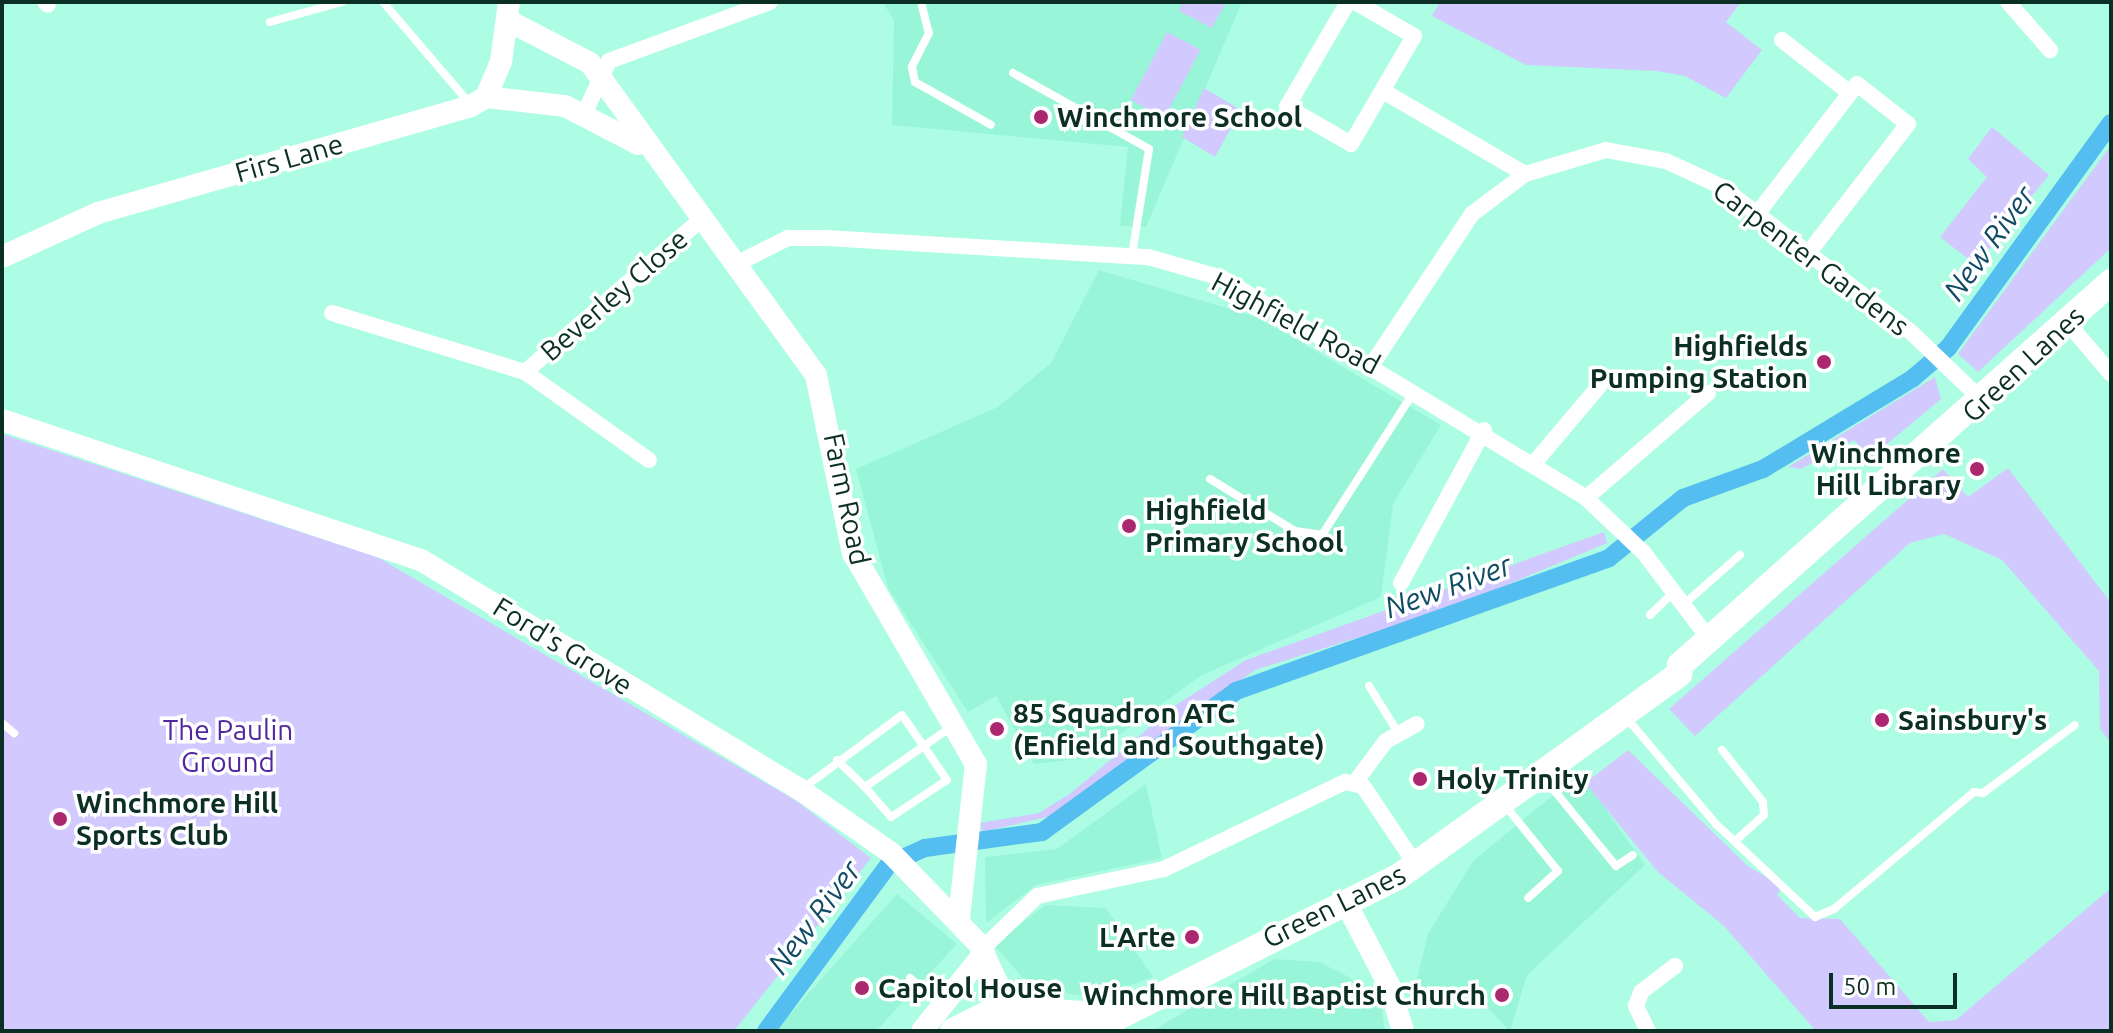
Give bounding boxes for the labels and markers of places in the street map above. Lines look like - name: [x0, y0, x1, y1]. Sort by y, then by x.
- place label: Winchmore School: [1057, 100, 1302, 134]
- marker: Winchmore School: [1032, 108, 1050, 126]
- place label: Highfields Pumping Station: [1590, 329, 1808, 395]
- marker: Highfields Pumping Station: [1815, 353, 1833, 371]
- place label: Winchmore Hill Library: [1811, 436, 1961, 502]
- marker: Winchmore Hill Library: [1968, 460, 1986, 478]
- place label: Highfield Primary School: [1145, 493, 1343, 559]
- marker: Highfield Primary School: [1120, 517, 1138, 535]
- place label: 85 Squadron ATC (Enfield and Southgate): [1013, 696, 1325, 762]
- place label: Sainsbury's: [1898, 703, 2047, 737]
- marker: Sainsbury's: [1873, 711, 1891, 729]
- marker: 85 Squadron ATC (Enfield and Southgate): [988, 720, 1006, 738]
- place label: Holy Trinity: [1436, 762, 1589, 796]
- marker: Holy Trinity: [1411, 770, 1429, 788]
- place label: Winchmore Hill Sports Club: [76, 786, 278, 852]
- marker: Winchmore Hill Sports Club: [51, 810, 69, 828]
- place label: L'Arte: [1099, 920, 1176, 954]
- marker: L'Arte: [1183, 928, 1201, 946]
- place label: Capitol House: [878, 971, 1062, 1005]
- place label: Winchmore Hill Baptist Church: [1083, 978, 1486, 1012]
- marker: Capitol House: [853, 979, 871, 997]
- marker: Winchmore Hill Baptist Church: [1493, 986, 1511, 1004]

